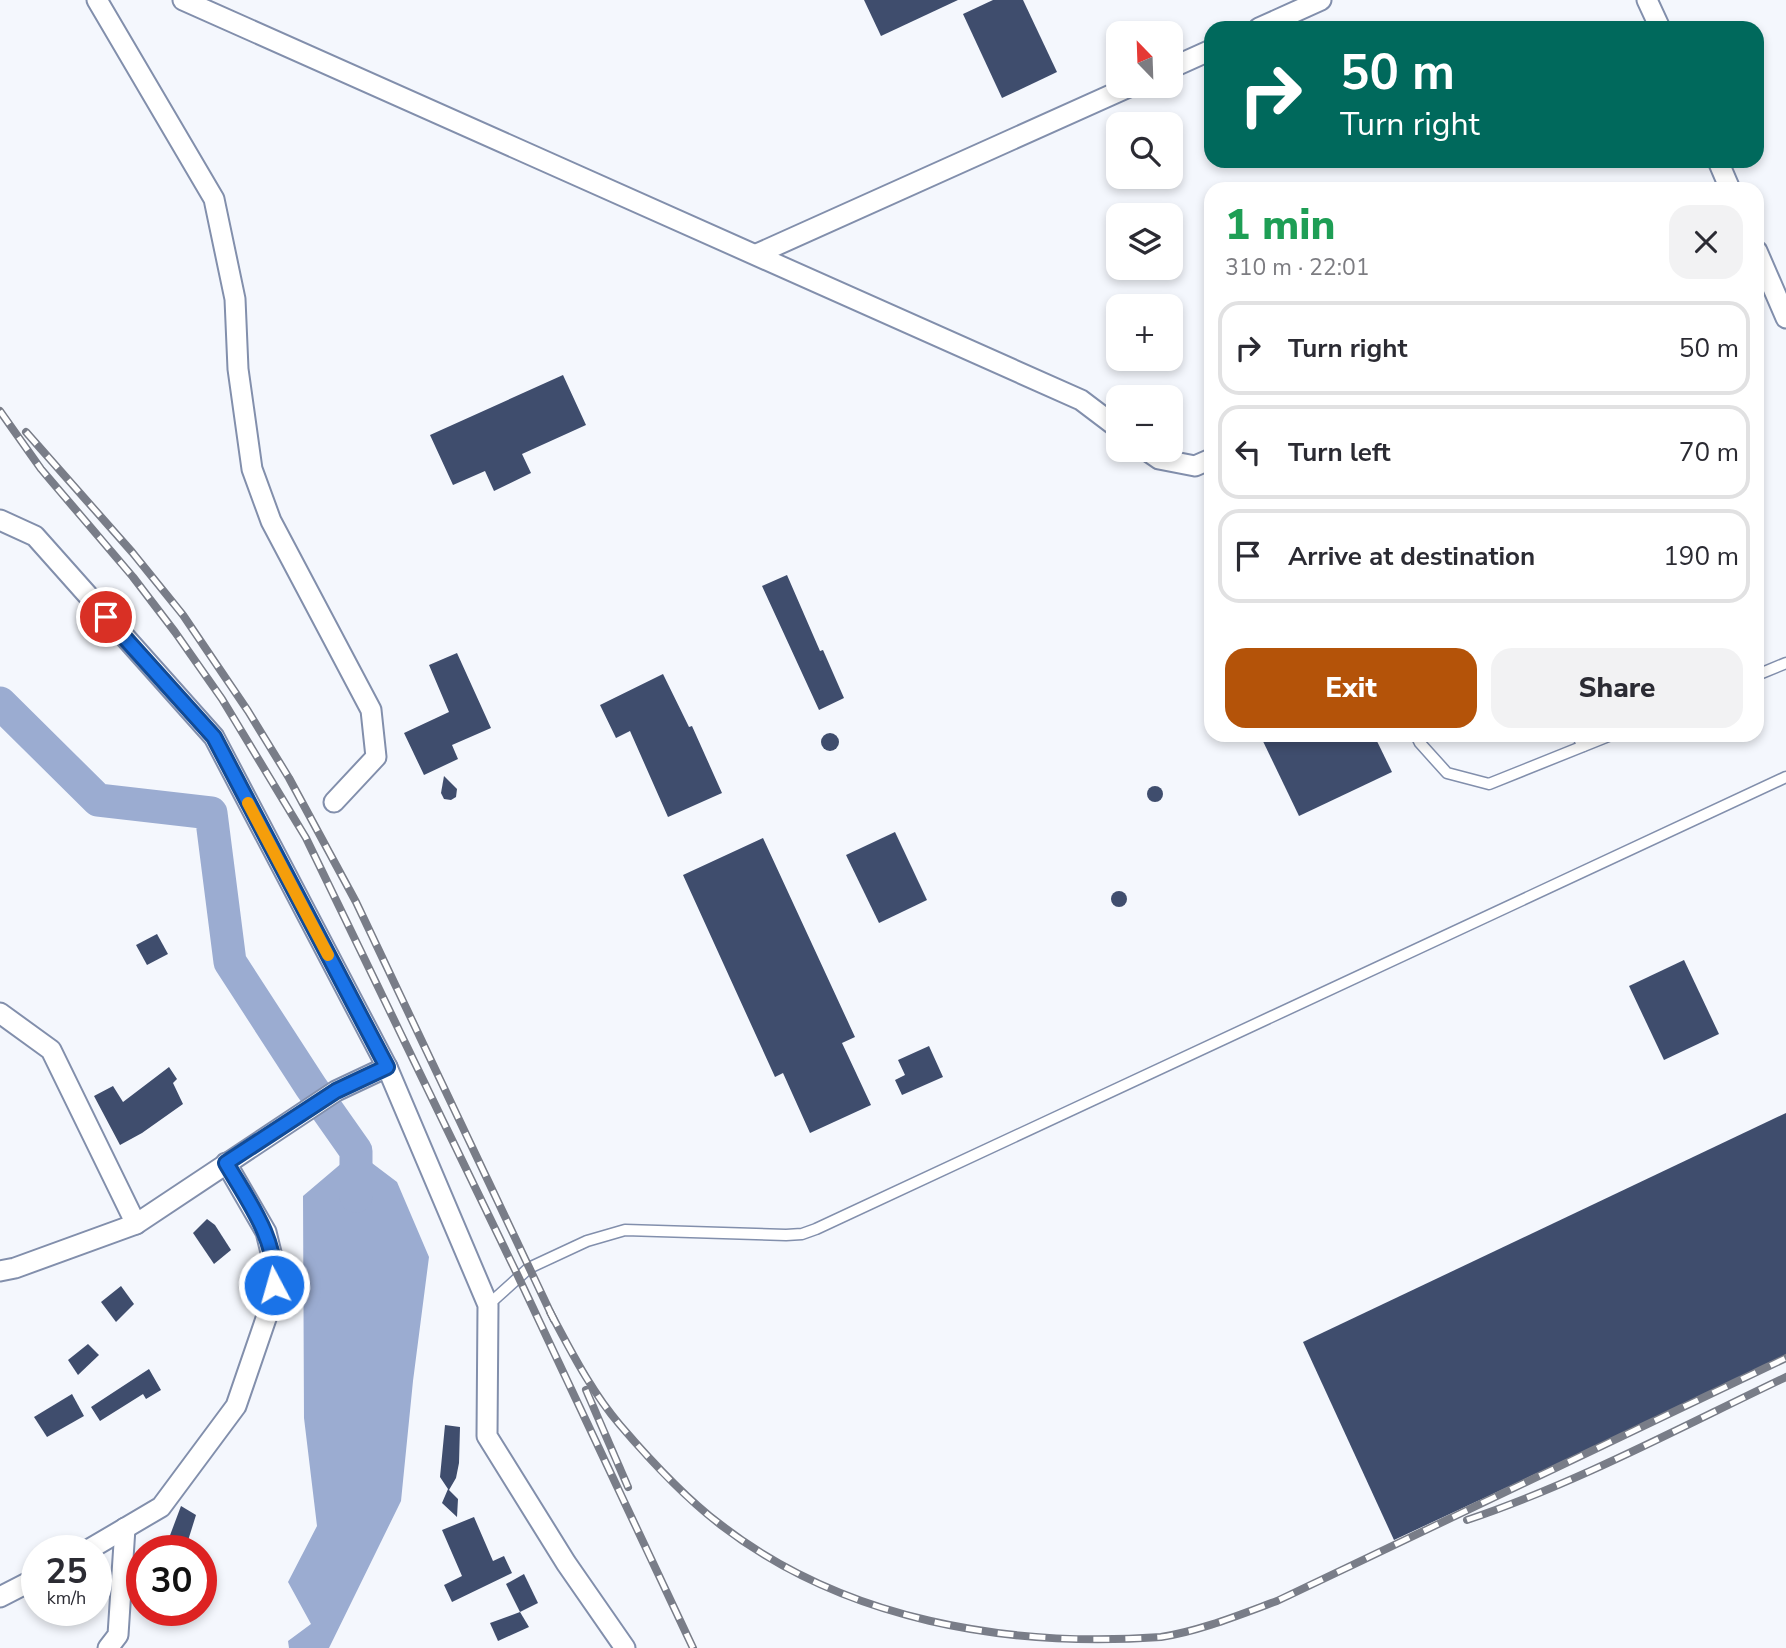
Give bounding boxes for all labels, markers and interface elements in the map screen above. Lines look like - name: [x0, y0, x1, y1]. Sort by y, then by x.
- north arrow: [1106, 21, 1183, 98]
- map controls: [1106, 21, 1183, 462]
- text: 50 m: [1340, 39, 1455, 106]
- icon: right: [1225, 49, 1316, 140]
- text: Turn right: [1340, 103, 1480, 146]
- button: search: [1106, 112, 1183, 189]
- text: 1 min: [1225, 197, 1335, 254]
- button: layers: [1106, 203, 1183, 280]
- button: close: [1669, 205, 1743, 279]
- text: 310 m · 22:01: [1225, 252, 1370, 283]
- button: +: [1106, 294, 1183, 371]
- icon: right: [1229, 329, 1267, 367]
- text: Turn right: [1288, 331, 1407, 366]
- text: 50 m: [1679, 331, 1739, 366]
- button: −: [1106, 385, 1183, 462]
- icon: left: [1229, 433, 1267, 471]
- text: Turn left: [1288, 435, 1391, 470]
- text: 70 m: [1679, 435, 1739, 470]
- icon: arrive: [1229, 537, 1267, 575]
- text: Arrive at destination: [1288, 539, 1535, 574]
- text: 190 m: [1663, 539, 1739, 574]
- pin: [76, 587, 136, 647]
- icon: arrive: [87, 598, 125, 636]
- button: Exit: [1225, 648, 1477, 728]
- button: Share: [1491, 648, 1743, 728]
- position arrow: [237, 1248, 311, 1322]
- speed limit sign: 30: [126, 1535, 217, 1626]
- text: 25: [45, 1548, 88, 1595]
- text: km/h: [47, 1586, 86, 1610]

